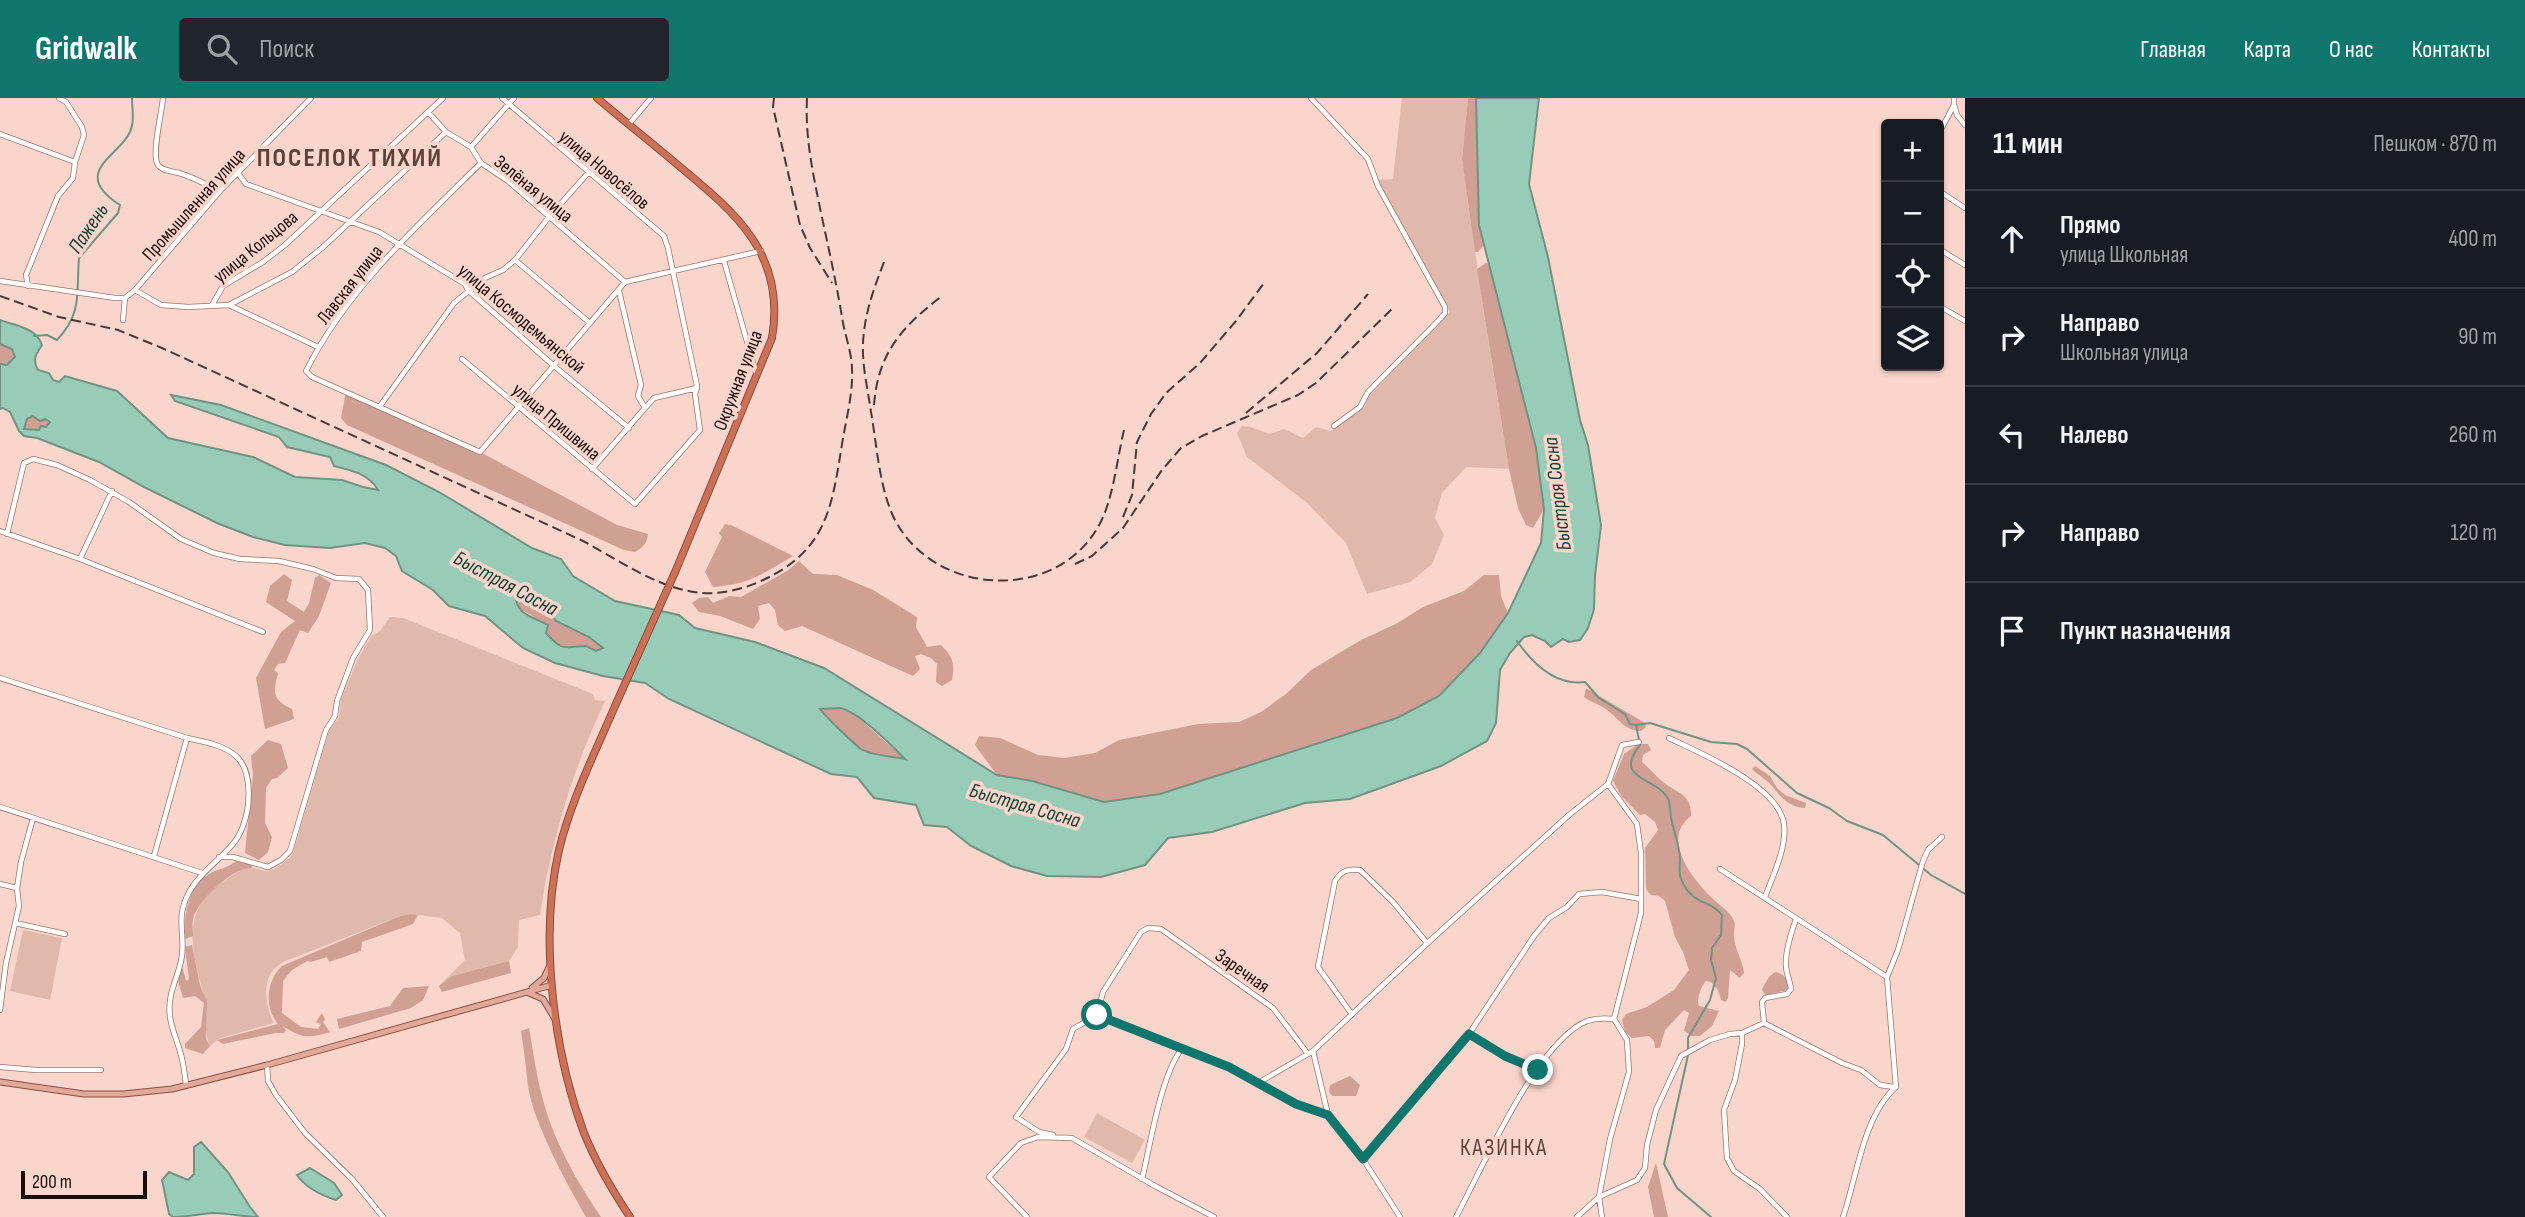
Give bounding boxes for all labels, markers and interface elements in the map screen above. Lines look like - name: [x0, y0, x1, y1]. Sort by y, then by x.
- search box: [179, 18, 669, 81]
- text: Gridwalk: [35, 29, 137, 69]
- icon: search: [203, 30, 241, 68]
- text: Поиск: [259, 34, 314, 65]
- text: Главная: [2140, 35, 2206, 64]
- text: Карта: [2244, 35, 2291, 64]
- text: О нас: [2329, 35, 2374, 64]
- text: Контакты: [2412, 35, 2490, 64]
- map controls: [1881, 119, 1944, 371]
- button: +: [1881, 119, 1944, 182]
- street label: улица Новосёлов: [554, 126, 654, 215]
- text: 11 мин: [1993, 126, 2063, 162]
- text: Пешком · 870 m: [2373, 130, 2497, 158]
- district label: ПОСЕЛОК ТИХИЙ: [257, 143, 443, 174]
- street label: Промышленная улица: [138, 144, 251, 266]
- street label: Зелёная улица: [489, 150, 577, 228]
- button: −: [1881, 182, 1944, 245]
- water label: Пажень: [63, 199, 114, 258]
- street label: улица Кольцова: [209, 206, 303, 288]
- text: Прямо: [2060, 210, 2121, 241]
- icon: ahead: [1993, 220, 2031, 258]
- text: 400 m: [2448, 225, 2497, 253]
- street label: Лавская улица: [312, 241, 388, 329]
- text: улица Школьная: [2060, 241, 2188, 269]
- button: locate: [1881, 245, 1944, 308]
- street label: улица Космодемьянской: [453, 259, 589, 379]
- button: layers: [1881, 308, 1944, 371]
- text: Направо: [2060, 308, 2139, 339]
- icon: right: [1993, 318, 2031, 356]
- text: 90 m: [2458, 323, 2497, 351]
- street label: Окружная улица: [709, 327, 768, 434]
- text: Школьная улица: [2060, 339, 2188, 367]
- street label: улица Пришвина: [507, 379, 605, 466]
- icon: left: [1993, 416, 2031, 454]
- text: Налево: [2060, 420, 2129, 451]
- text: 260 m: [2449, 421, 2497, 449]
- water label: Быстрая Сосна: [1538, 435, 1577, 552]
- icon: right: [1993, 514, 2031, 552]
- text: Направо: [2060, 518, 2139, 549]
- text: 120 m: [2451, 519, 2497, 547]
- water label: Быстрая Сосна: [449, 546, 563, 622]
- icon: arrive: [1993, 612, 2031, 650]
- text: Пункт назначения: [2060, 616, 2231, 647]
- water label: Быстрая Сосна: [966, 778, 1084, 833]
- street label: Заречная: [1210, 944, 1274, 998]
- route start: [1081, 999, 1112, 1030]
- route end: [1522, 1054, 1553, 1085]
- district label: КАЗИНКА: [1460, 1134, 1548, 1162]
- scale bar: [21, 1168, 147, 1200]
- text: 200 m: [32, 1171, 72, 1194]

